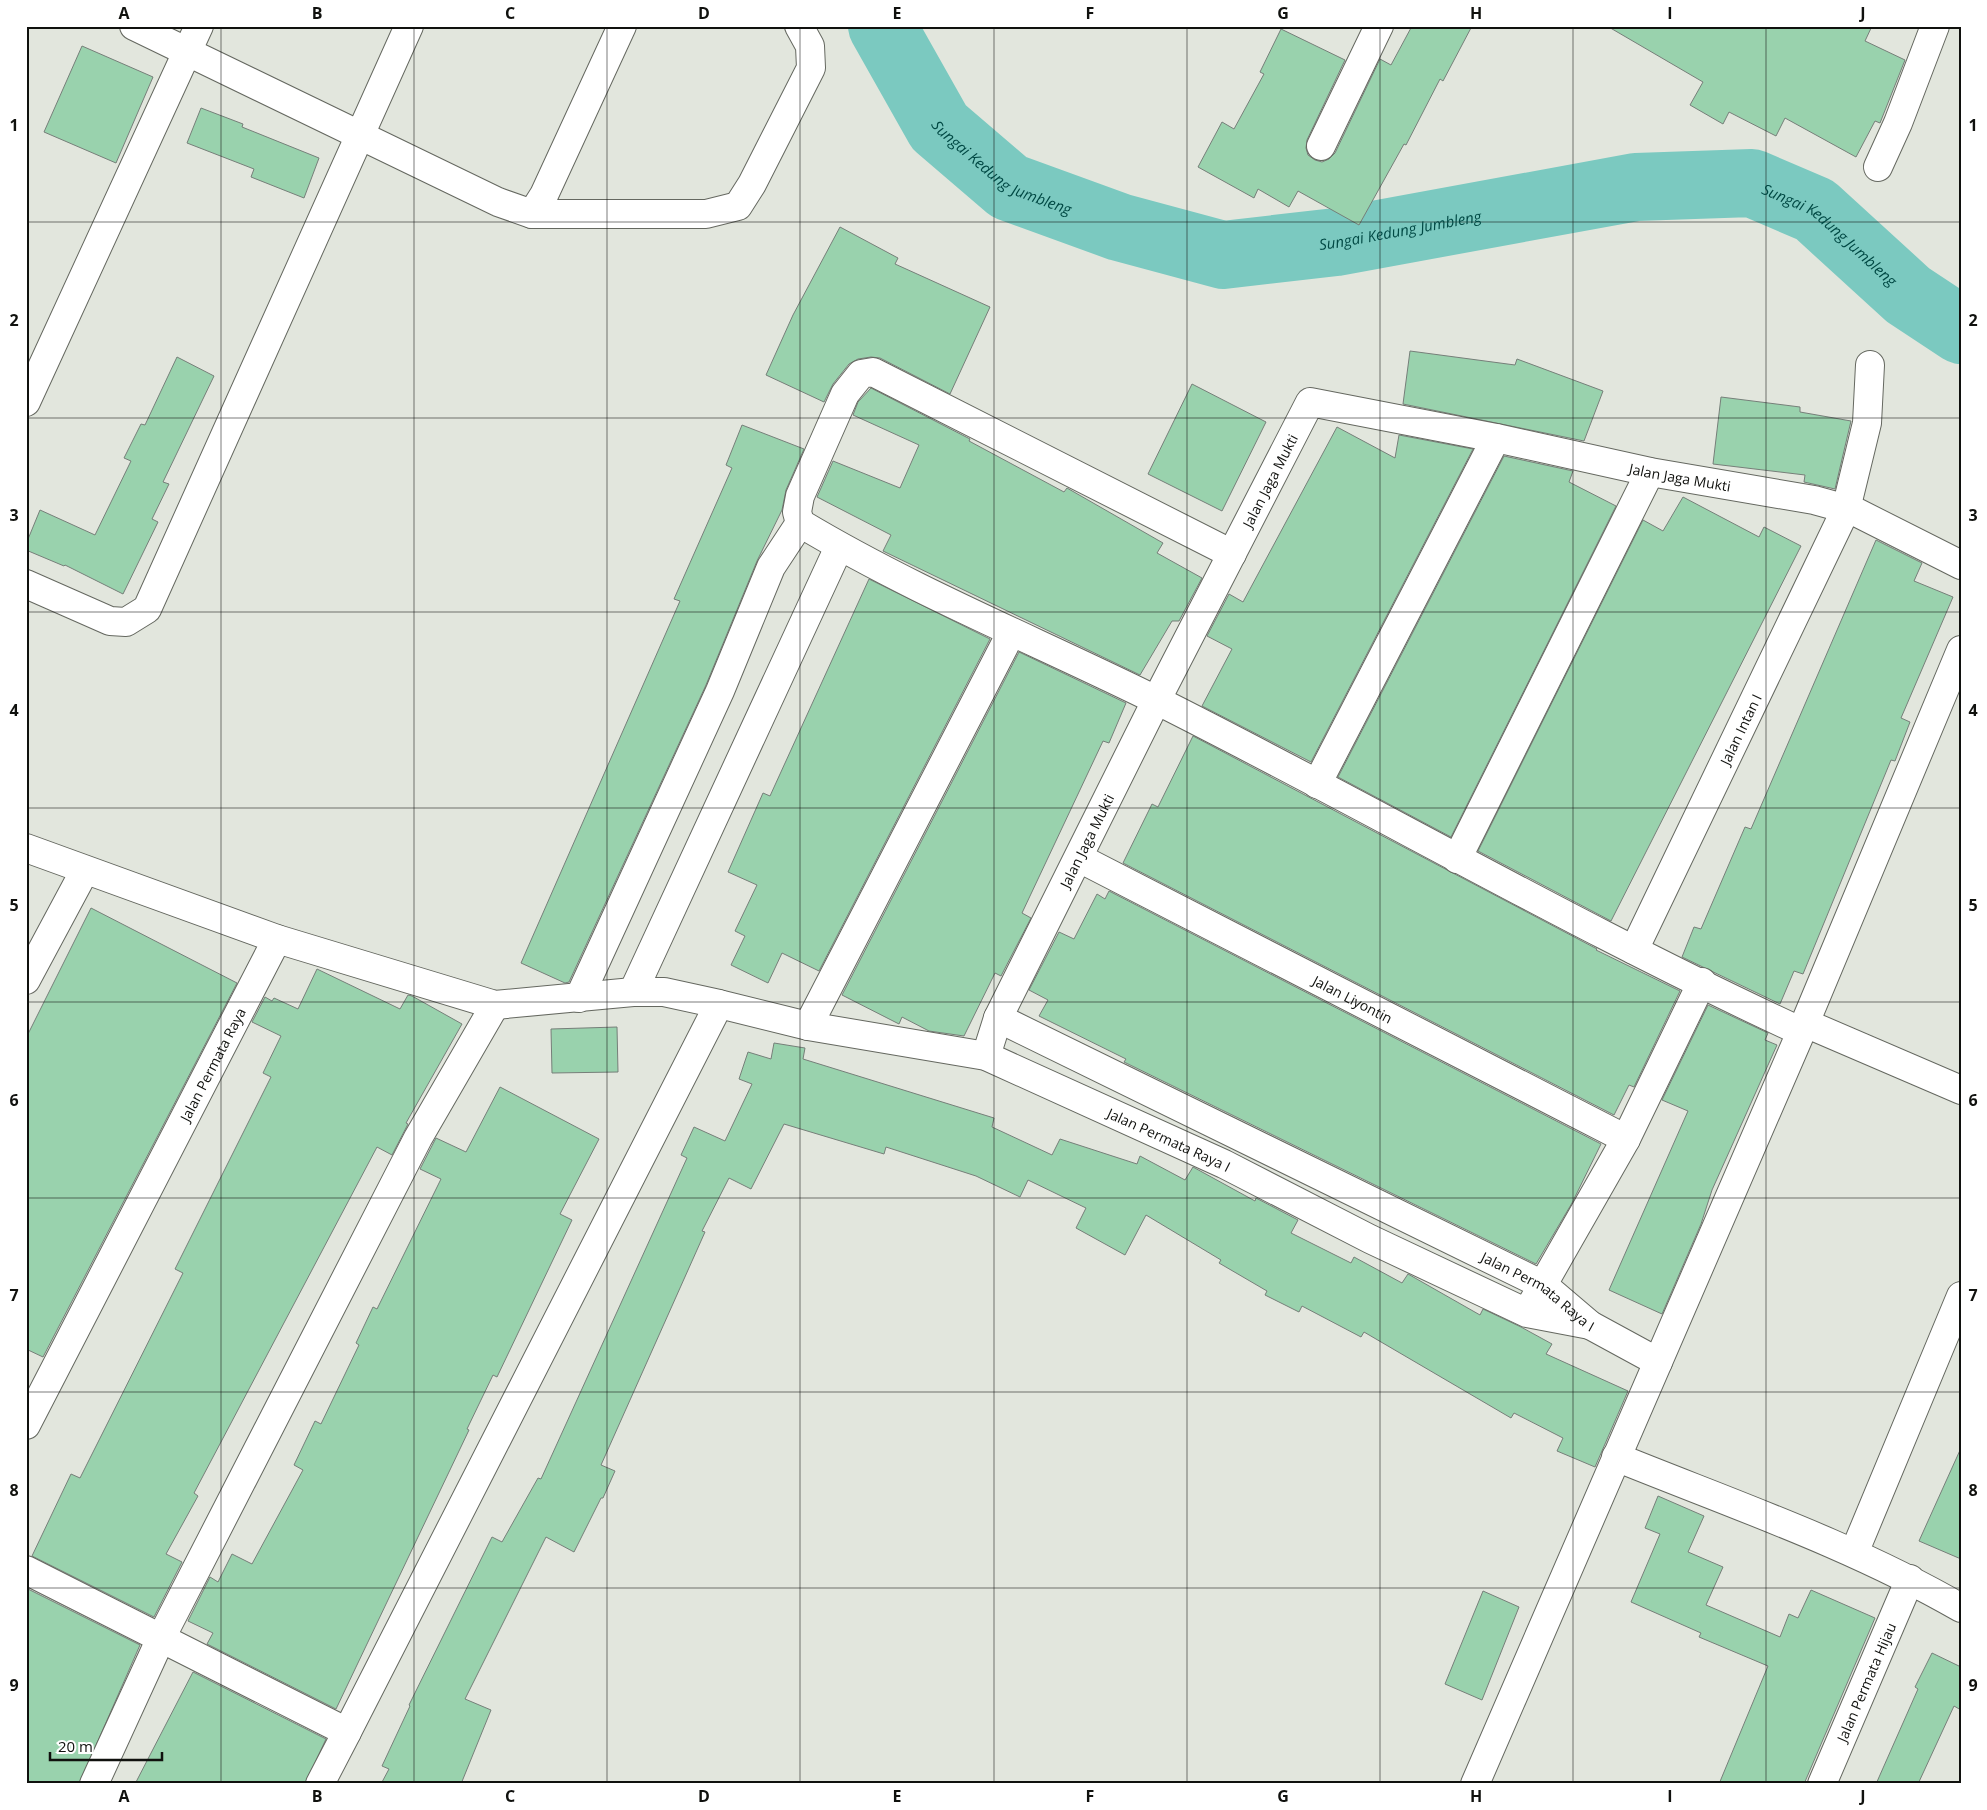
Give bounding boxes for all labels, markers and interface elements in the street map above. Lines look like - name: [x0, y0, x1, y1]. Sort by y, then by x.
- text: A: [118, 2, 130, 24]
- text: B: [312, 2, 322, 24]
- text: C: [505, 2, 515, 24]
- text: D: [698, 2, 710, 24]
- text: E: [893, 2, 902, 24]
- text: F: [1086, 2, 1094, 24]
- text: G: [1277, 2, 1289, 24]
- text: H: [1470, 2, 1482, 24]
- text: I: [1667, 2, 1673, 24]
- text: J: [1858, 2, 1866, 24]
- text: 1: [9, 114, 19, 136]
- text: 1: [1968, 114, 1978, 136]
- water label: Sungai Kedung Jumbleng: [927, 117, 1076, 219]
- water label: Sungai Kedung Jumbleng: [1759, 179, 1902, 291]
- water label: Sungai Kedung Jumbleng: [1318, 205, 1484, 254]
- text: 2: [9, 309, 19, 331]
- text: 2: [1968, 309, 1978, 331]
- street label: Jalan Jaga Mukti: [1237, 431, 1302, 532]
- street label: Jalan Jaga Mukti: [1626, 458, 1732, 495]
- text: 3: [9, 504, 19, 526]
- text: 3: [1968, 504, 1978, 526]
- street label: Jalan Intan I: [1714, 691, 1765, 770]
- text: 4: [9, 699, 19, 721]
- text: 4: [1968, 699, 1978, 721]
- street label: Jalan Jaga Mukti: [1054, 790, 1118, 893]
- text: 5: [9, 894, 19, 916]
- text: 5: [1968, 894, 1978, 916]
- street label: Jalan Liyontin: [1308, 969, 1396, 1027]
- street label: Jalan Permata Raya: [174, 1004, 250, 1126]
- text: 6: [9, 1089, 19, 1111]
- text: 6: [1968, 1089, 1978, 1111]
- street label: Jalan Permata Raya I: [1103, 1102, 1234, 1175]
- street label: Jalan Permata Raya I: [1476, 1246, 1598, 1335]
- text: 7: [9, 1284, 19, 1306]
- text: 7: [1968, 1284, 1978, 1306]
- text: 8: [9, 1479, 19, 1501]
- text: 8: [1968, 1479, 1978, 1501]
- street label: Jalan Permata Hijau: [1831, 1619, 1900, 1746]
- text: 9: [9, 1674, 19, 1696]
- text: 9: [1968, 1674, 1978, 1696]
- scale bar: [50, 1730, 162, 1762]
- text: 20 m: [58, 1736, 93, 1756]
- text: A: [118, 1785, 130, 1807]
- text: B: [312, 1785, 322, 1807]
- text: C: [505, 1785, 515, 1807]
- text: D: [698, 1785, 710, 1807]
- text: E: [893, 1785, 902, 1807]
- text: F: [1086, 1785, 1094, 1807]
- text: G: [1277, 1785, 1289, 1807]
- text: H: [1470, 1785, 1482, 1807]
- text: I: [1667, 1785, 1673, 1807]
- text: J: [1858, 1785, 1866, 1807]

